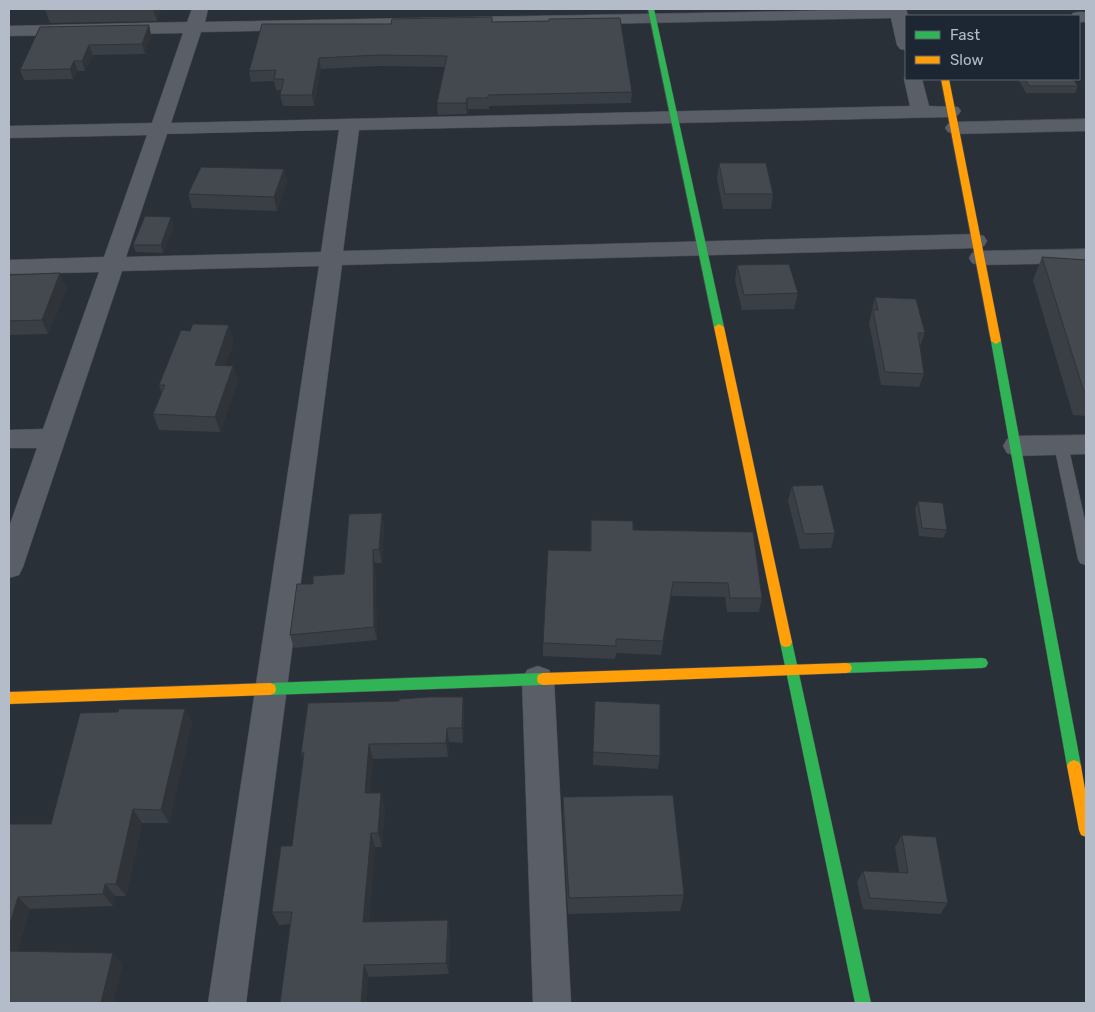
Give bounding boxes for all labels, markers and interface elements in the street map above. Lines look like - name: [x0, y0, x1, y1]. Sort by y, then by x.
- legend: [905, 15, 1080, 80]
- text: Fast: [950, 26, 980, 44]
- text: Slow: [950, 51, 983, 69]

